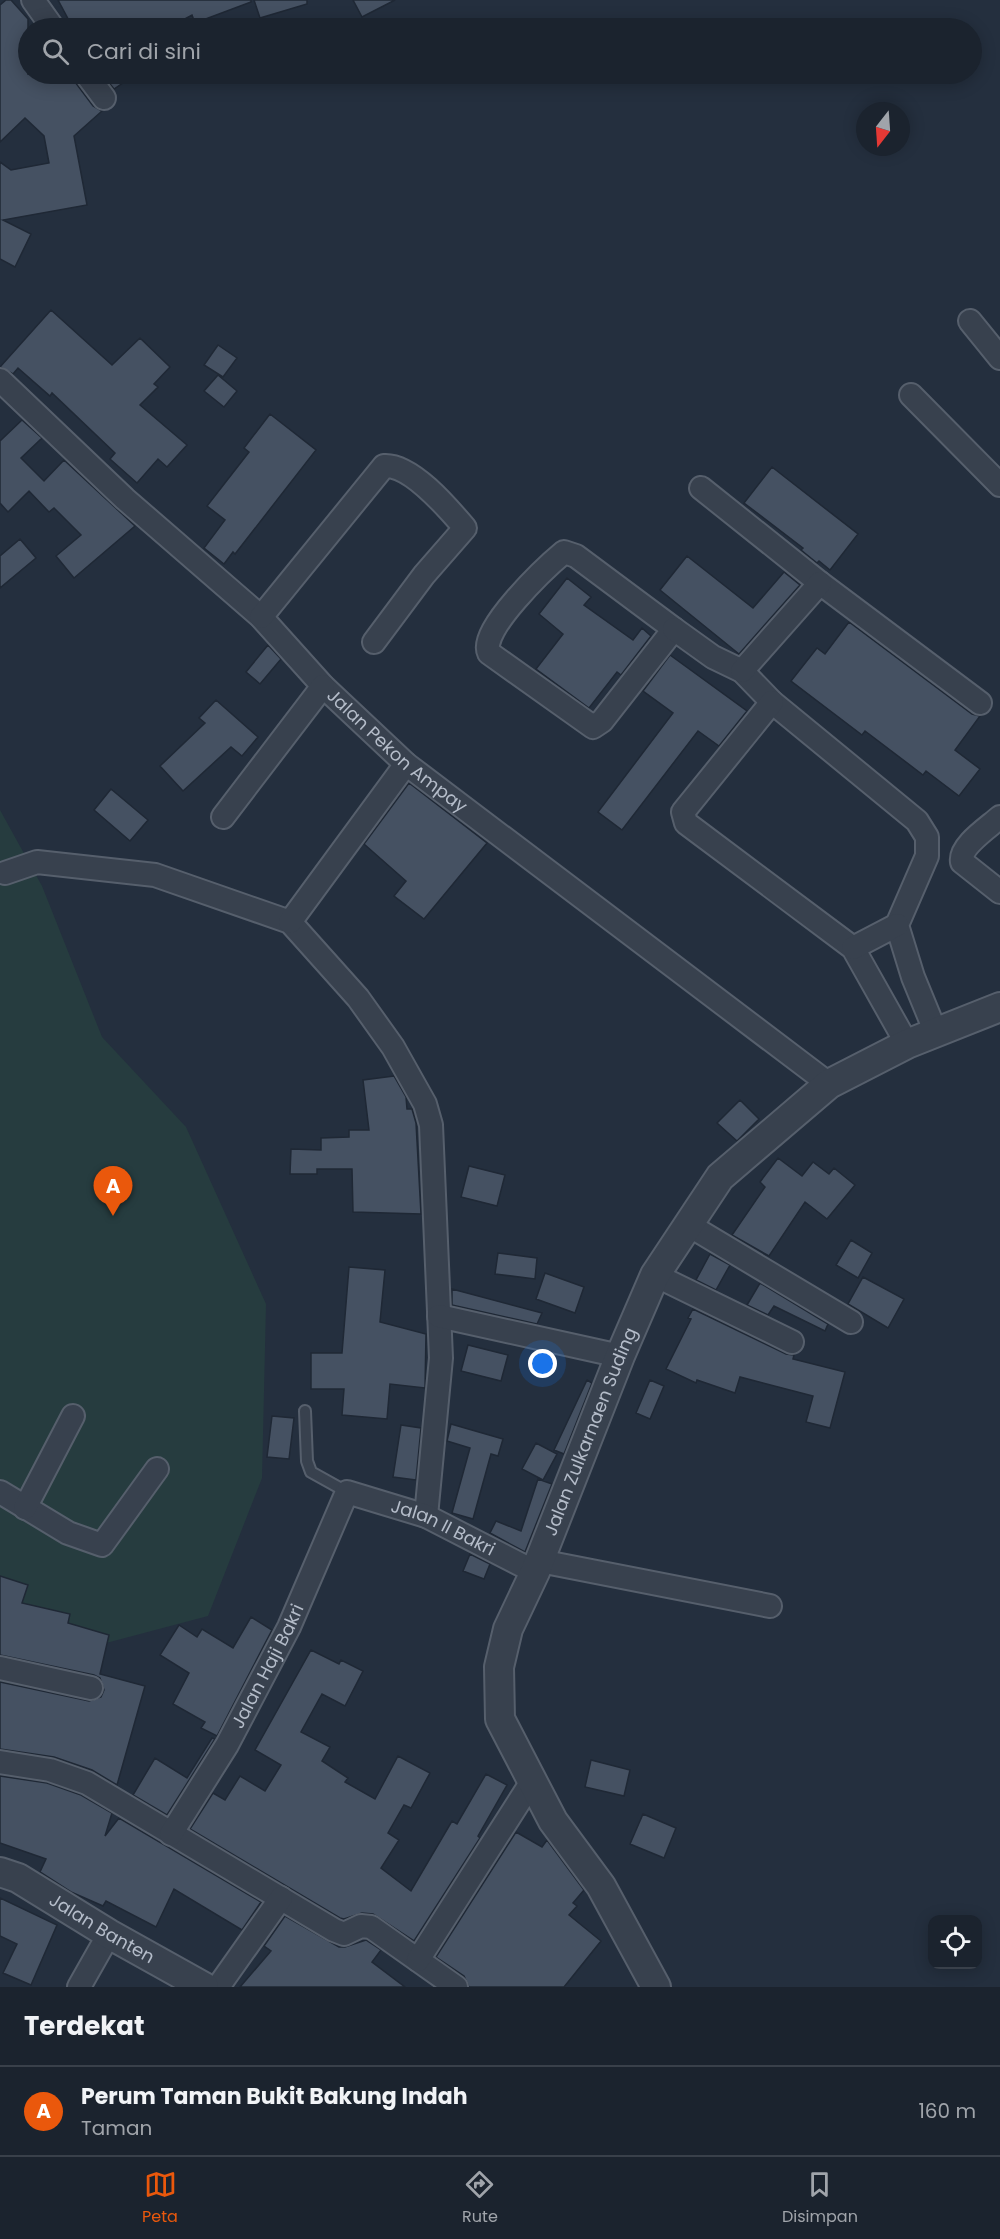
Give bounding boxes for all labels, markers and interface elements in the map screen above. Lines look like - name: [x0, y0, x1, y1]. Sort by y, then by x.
- search box: [18, 18, 982, 84]
- icon: search: [39, 35, 72, 68]
- text: Cari di sini: [87, 36, 201, 67]
- north arrow: [856, 102, 910, 156]
- street label: Jalan Pekon Ampay: [322, 683, 473, 818]
- pin: A: [94, 1166, 132, 1216]
- street label: Jalan Zulkarnaen Suding: [538, 1323, 643, 1539]
- your location: [528, 1349, 557, 1378]
- street label: Jalan II Bakri: [388, 1493, 500, 1561]
- street label: Jalan Haji Bakri: [225, 1600, 309, 1732]
- street label: Jalan Banten: [45, 1887, 159, 1969]
- map controls: [928, 1915, 982, 1969]
- button: locate: [928, 1915, 982, 1969]
- text: Terdekat: [24, 2008, 144, 2044]
- text: Perum Taman Bukit Bakung Indah: [81, 2081, 467, 2112]
- text: A: [36, 2097, 51, 2125]
- text: 160 m: [918, 2097, 976, 2125]
- text: Taman: [81, 2114, 152, 2142]
- tab: Peta: [142, 2168, 178, 2229]
- tab: Rute: [462, 2168, 498, 2229]
- tab: Disimpan: [782, 2168, 858, 2229]

